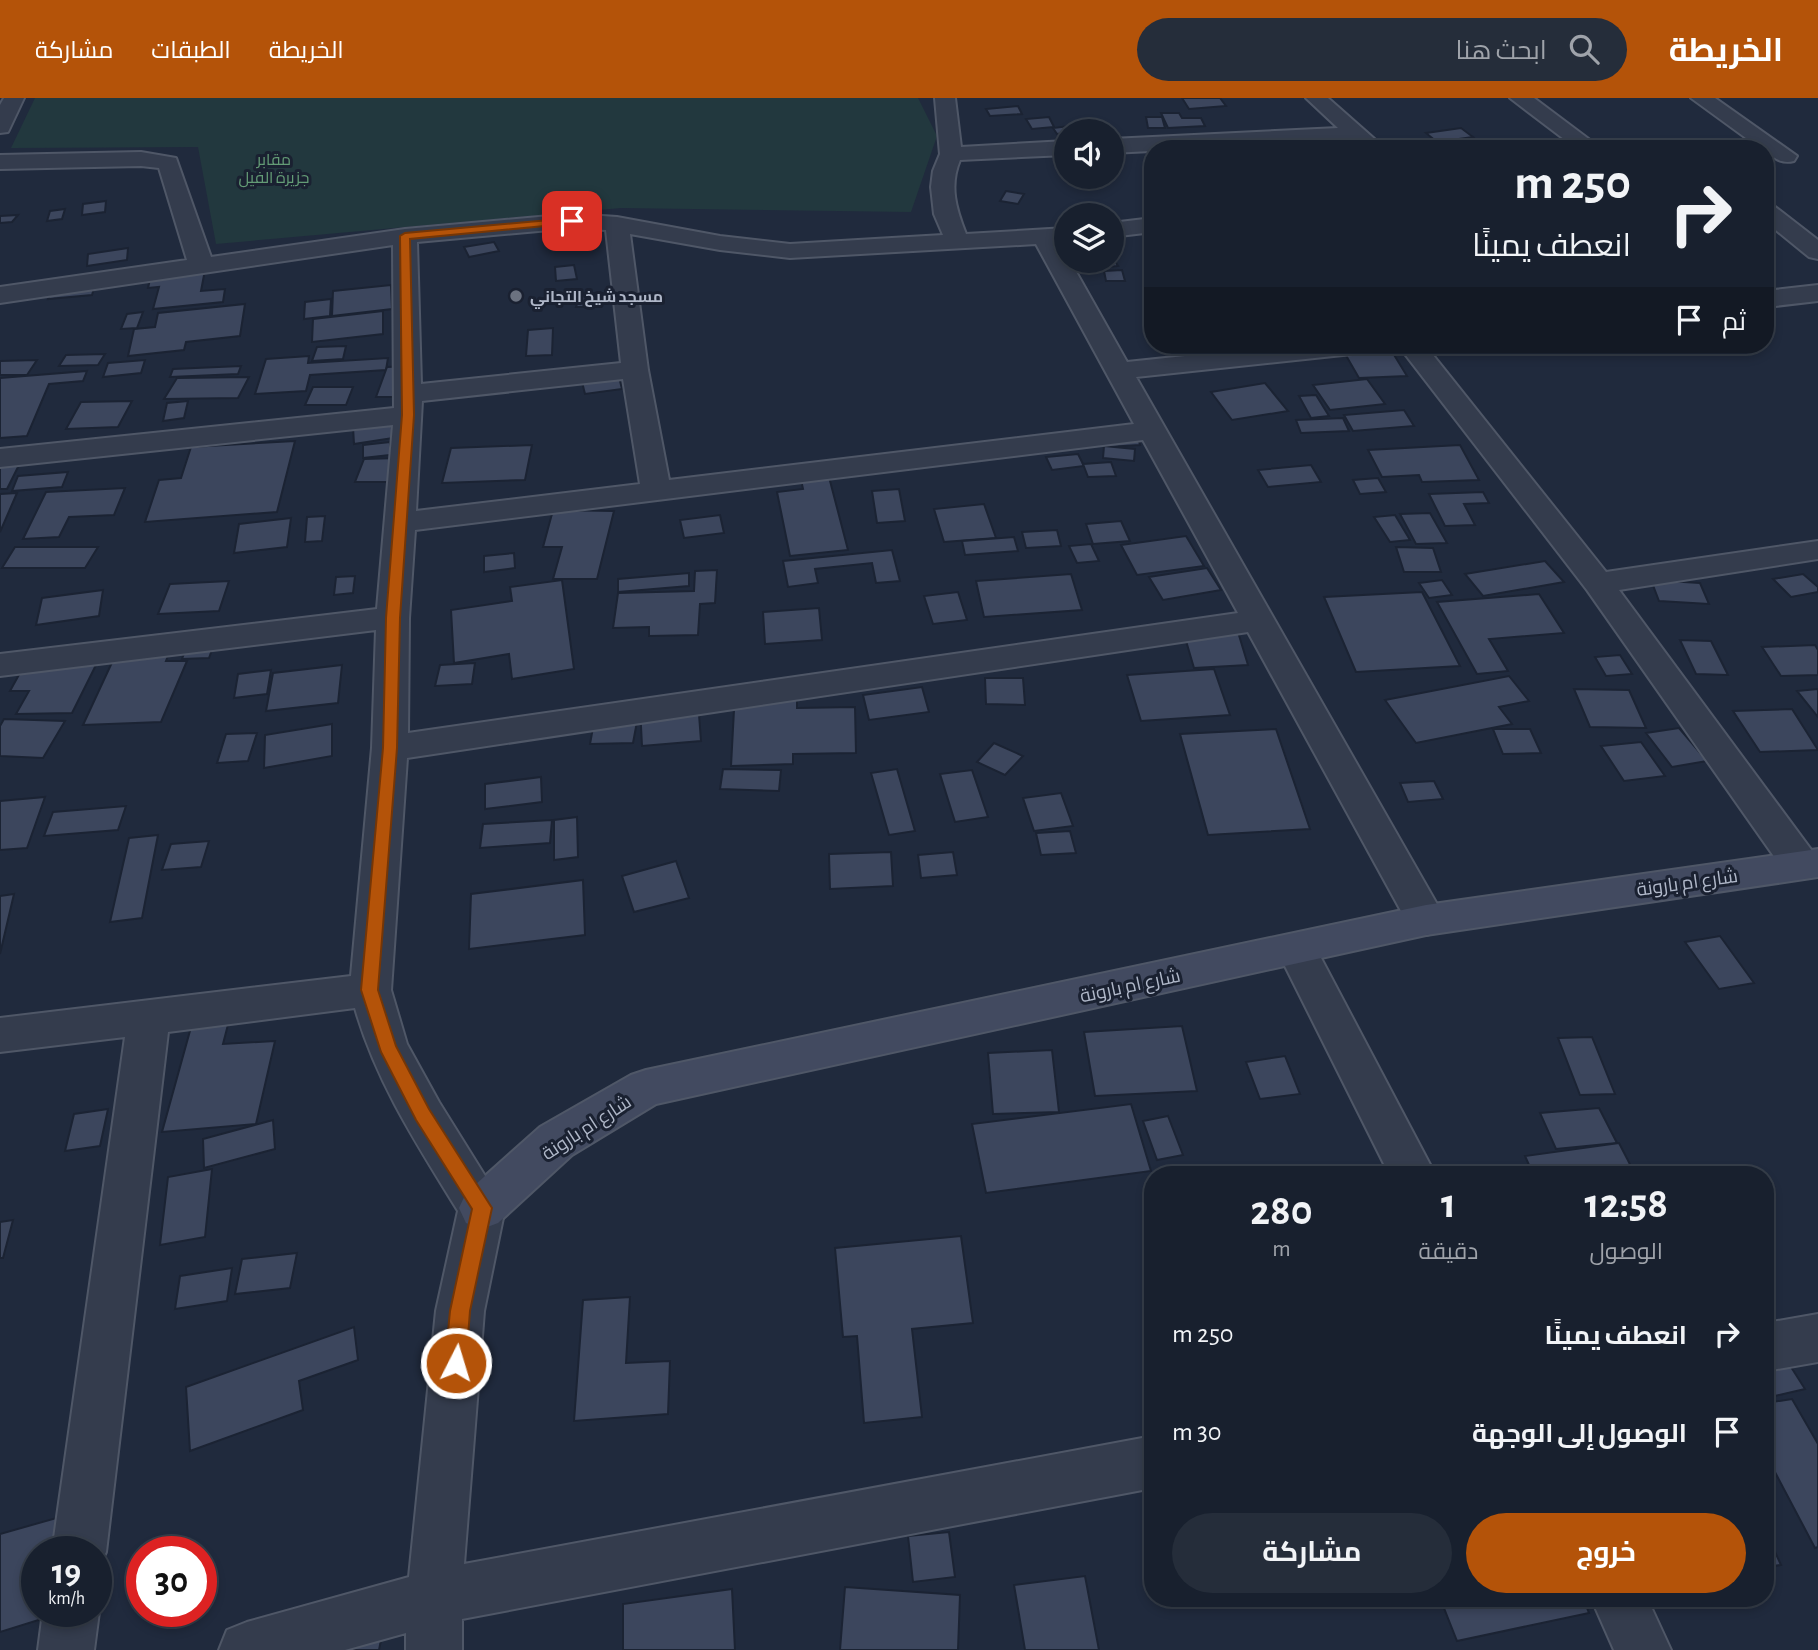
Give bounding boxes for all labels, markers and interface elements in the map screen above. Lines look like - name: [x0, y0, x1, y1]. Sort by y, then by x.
- search box: [1137, 18, 1627, 81]
- icon: search: [1565, 30, 1603, 68]
- text: الخريطة: [1669, 35, 1783, 68]
- text: ابحث هنا: [1455, 38, 1547, 64]
- text: مشاركة: [35, 39, 113, 63]
- text: الطبقات: [151, 39, 231, 63]
- text: الخريطة: [269, 39, 344, 63]
- map controls: [1054, 119, 1124, 273]
- button: sound: [1054, 119, 1124, 189]
- park label: مقابر جزيرة الفيل: [239, 152, 309, 188]
- text: 250 m: [1514, 159, 1631, 208]
- icon: right: [1655, 168, 1746, 259]
- pin: [542, 191, 602, 251]
- icon: arrive: [553, 202, 591, 240]
- button: layers: [1054, 203, 1124, 273]
- text: انعطف يمينًا: [1472, 230, 1631, 262]
- marker: مسجد شيخ التجاني: [508, 288, 524, 304]
- place label: مسجد شيخ التجاني: [530, 288, 663, 309]
- icon: arrive: [1670, 301, 1708, 339]
- text: ثم: [1722, 309, 1746, 335]
- street label: شارع ام بارونة: [1635, 866, 1740, 903]
- street label: شارع ام بارونة: [1078, 966, 1183, 1009]
- street label: شارع ام بارونة: [538, 1092, 636, 1167]
- text: 1: [1441, 1183, 1456, 1225]
- text: 12:58: [1585, 1183, 1668, 1225]
- text: 280: [1250, 1190, 1313, 1232]
- text: m: [1272, 1238, 1291, 1261]
- text: دقيقة: [1419, 1241, 1478, 1264]
- text: الوصول: [1590, 1241, 1663, 1264]
- icon: right: [1708, 1315, 1746, 1353]
- text: 250 m: [1172, 1321, 1234, 1347]
- text: انعطف يمينًا: [1544, 1323, 1687, 1349]
- position arrow: [419, 1326, 493, 1400]
- icon: arrive: [1708, 1413, 1746, 1451]
- text: 30 m: [1172, 1419, 1222, 1445]
- text: الوصول إلى الوجهة: [1472, 1421, 1687, 1447]
- button: مشاركة: [1172, 1513, 1452, 1593]
- button: خروج: [1466, 1513, 1746, 1593]
- speed limit sign: 30: [126, 1536, 217, 1627]
- text: 19: [52, 1555, 81, 1590]
- text: km/h: [48, 1590, 85, 1608]

